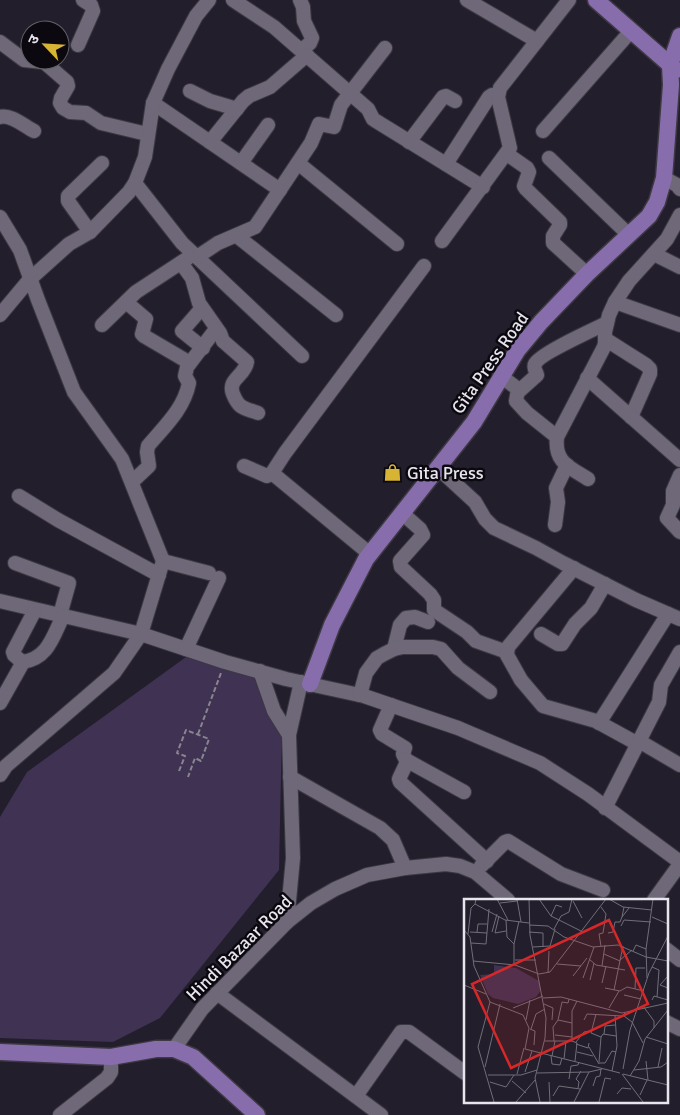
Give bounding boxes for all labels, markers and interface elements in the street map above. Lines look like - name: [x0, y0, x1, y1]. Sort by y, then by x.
- north arrow: [20, 20, 70, 70]
- text: उ: [24, 32, 43, 47]
- street label: Gita Press Road: [447, 308, 533, 418]
- place label: Gita Press: [407, 462, 484, 484]
- shop icon: Gita Press: [383, 463, 403, 483]
- street label: Hindi Bazaar Road: [182, 891, 296, 1005]
- inset map: [464, 899, 668, 1102]

